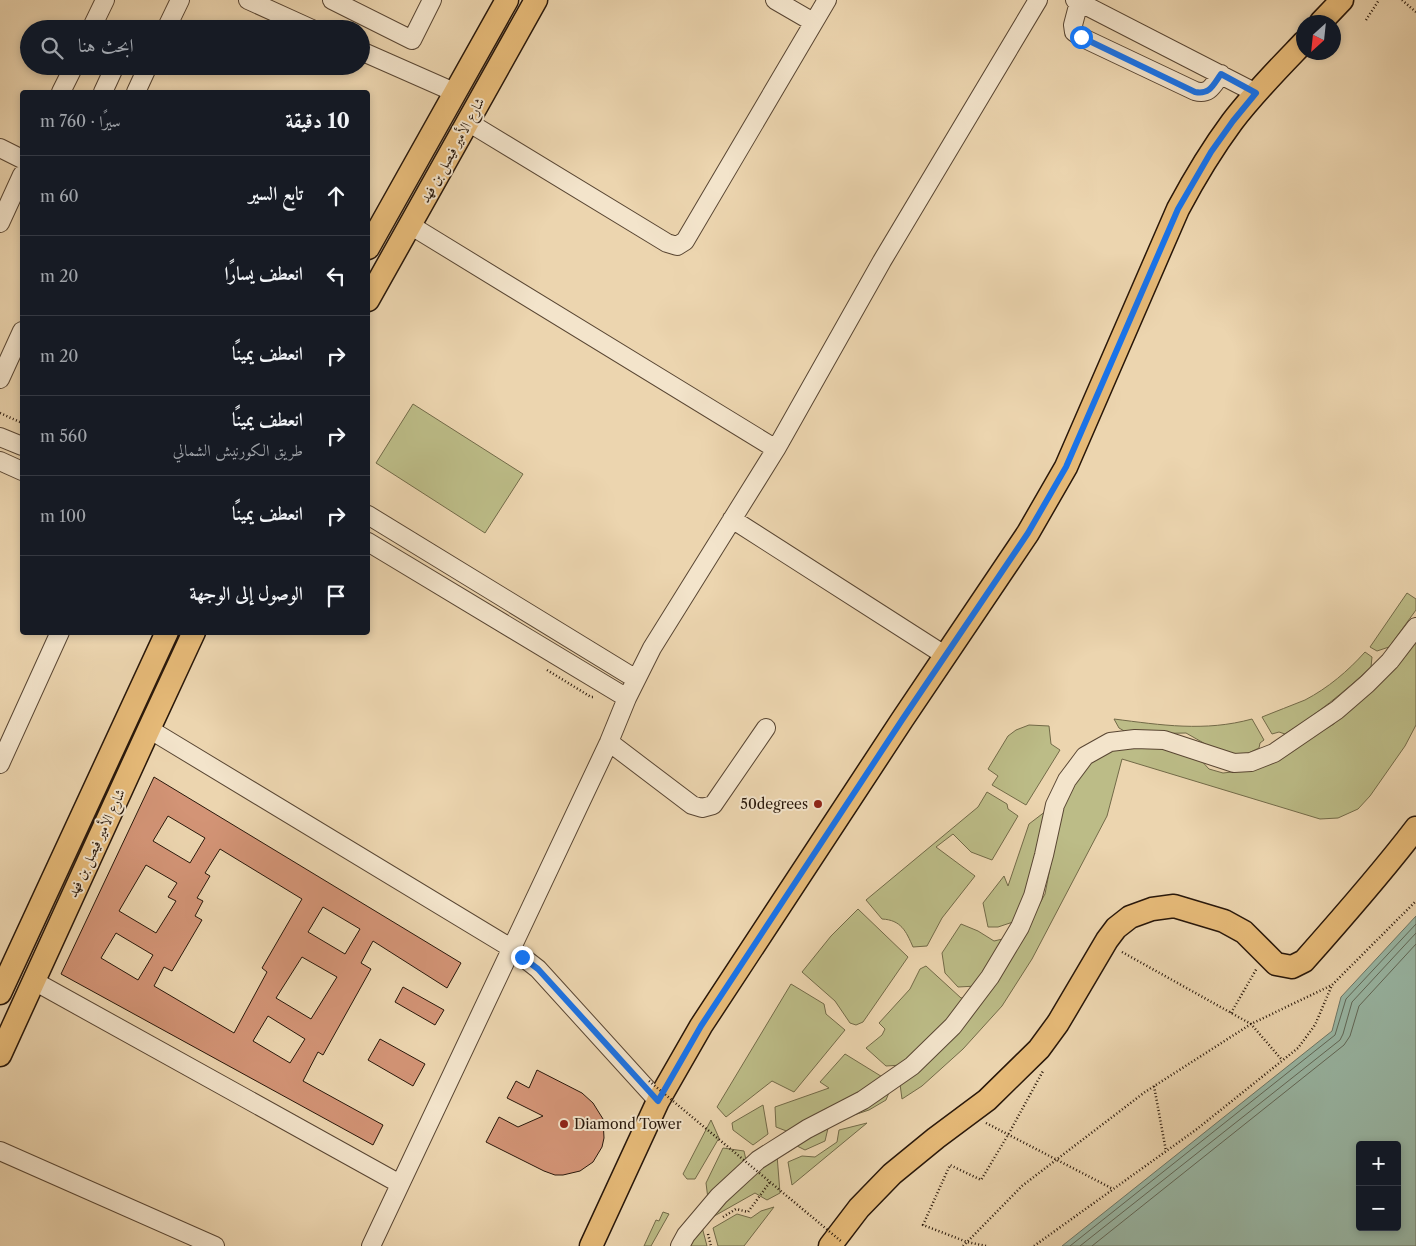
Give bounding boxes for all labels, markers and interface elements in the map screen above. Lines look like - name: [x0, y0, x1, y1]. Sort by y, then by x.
- north arrow: [1296, 15, 1341, 60]
- search box: [20, 20, 370, 75]
- route start: [1070, 26, 1093, 49]
- icon: search: [38, 34, 66, 62]
- text: ابحث هنا: [78, 34, 134, 57]
- street label: شارع الأمير فيصل بن فهد: [415, 94, 491, 207]
- text: 10 دقيقة: [285, 108, 350, 133]
- text: سيرًا · 760 m: [40, 111, 121, 131]
- text: تابع السير: [249, 182, 303, 205]
- icon: ahead: [322, 182, 350, 210]
- text: 60 m: [40, 186, 79, 206]
- text: انعطف يسارًا: [224, 262, 303, 285]
- icon: left: [322, 262, 350, 290]
- text: 20 m: [40, 266, 79, 286]
- text: انعطف يمينًا: [232, 342, 303, 365]
- icon: right: [322, 342, 350, 370]
- text: 20 m: [40, 346, 79, 366]
- text: انعطف يمينًا: [232, 408, 303, 431]
- icon: right: [322, 422, 350, 450]
- text: 560 m: [40, 426, 87, 446]
- text: طريق الكورنيش الشمالي: [173, 440, 303, 460]
- text: انعطف يمينًا: [232, 502, 303, 525]
- icon: right: [322, 502, 350, 530]
- text: 100 m: [40, 506, 86, 526]
- text: الوصول إلى الوجهة: [189, 582, 303, 605]
- icon: arrive: [322, 582, 350, 610]
- street label: شارع الأمير فيصل بن فهد: [62, 785, 132, 901]
- place label: 50degrees: [740, 795, 808, 813]
- marker: 50degrees: [812, 798, 824, 810]
- route end: [511, 946, 534, 969]
- place label: Diamond Tower: [574, 1115, 682, 1133]
- marker: Diamond Tower: [558, 1118, 570, 1130]
- map controls: [1356, 1141, 1401, 1231]
- button: +: [1356, 1141, 1401, 1186]
- button: −: [1356, 1186, 1401, 1231]

